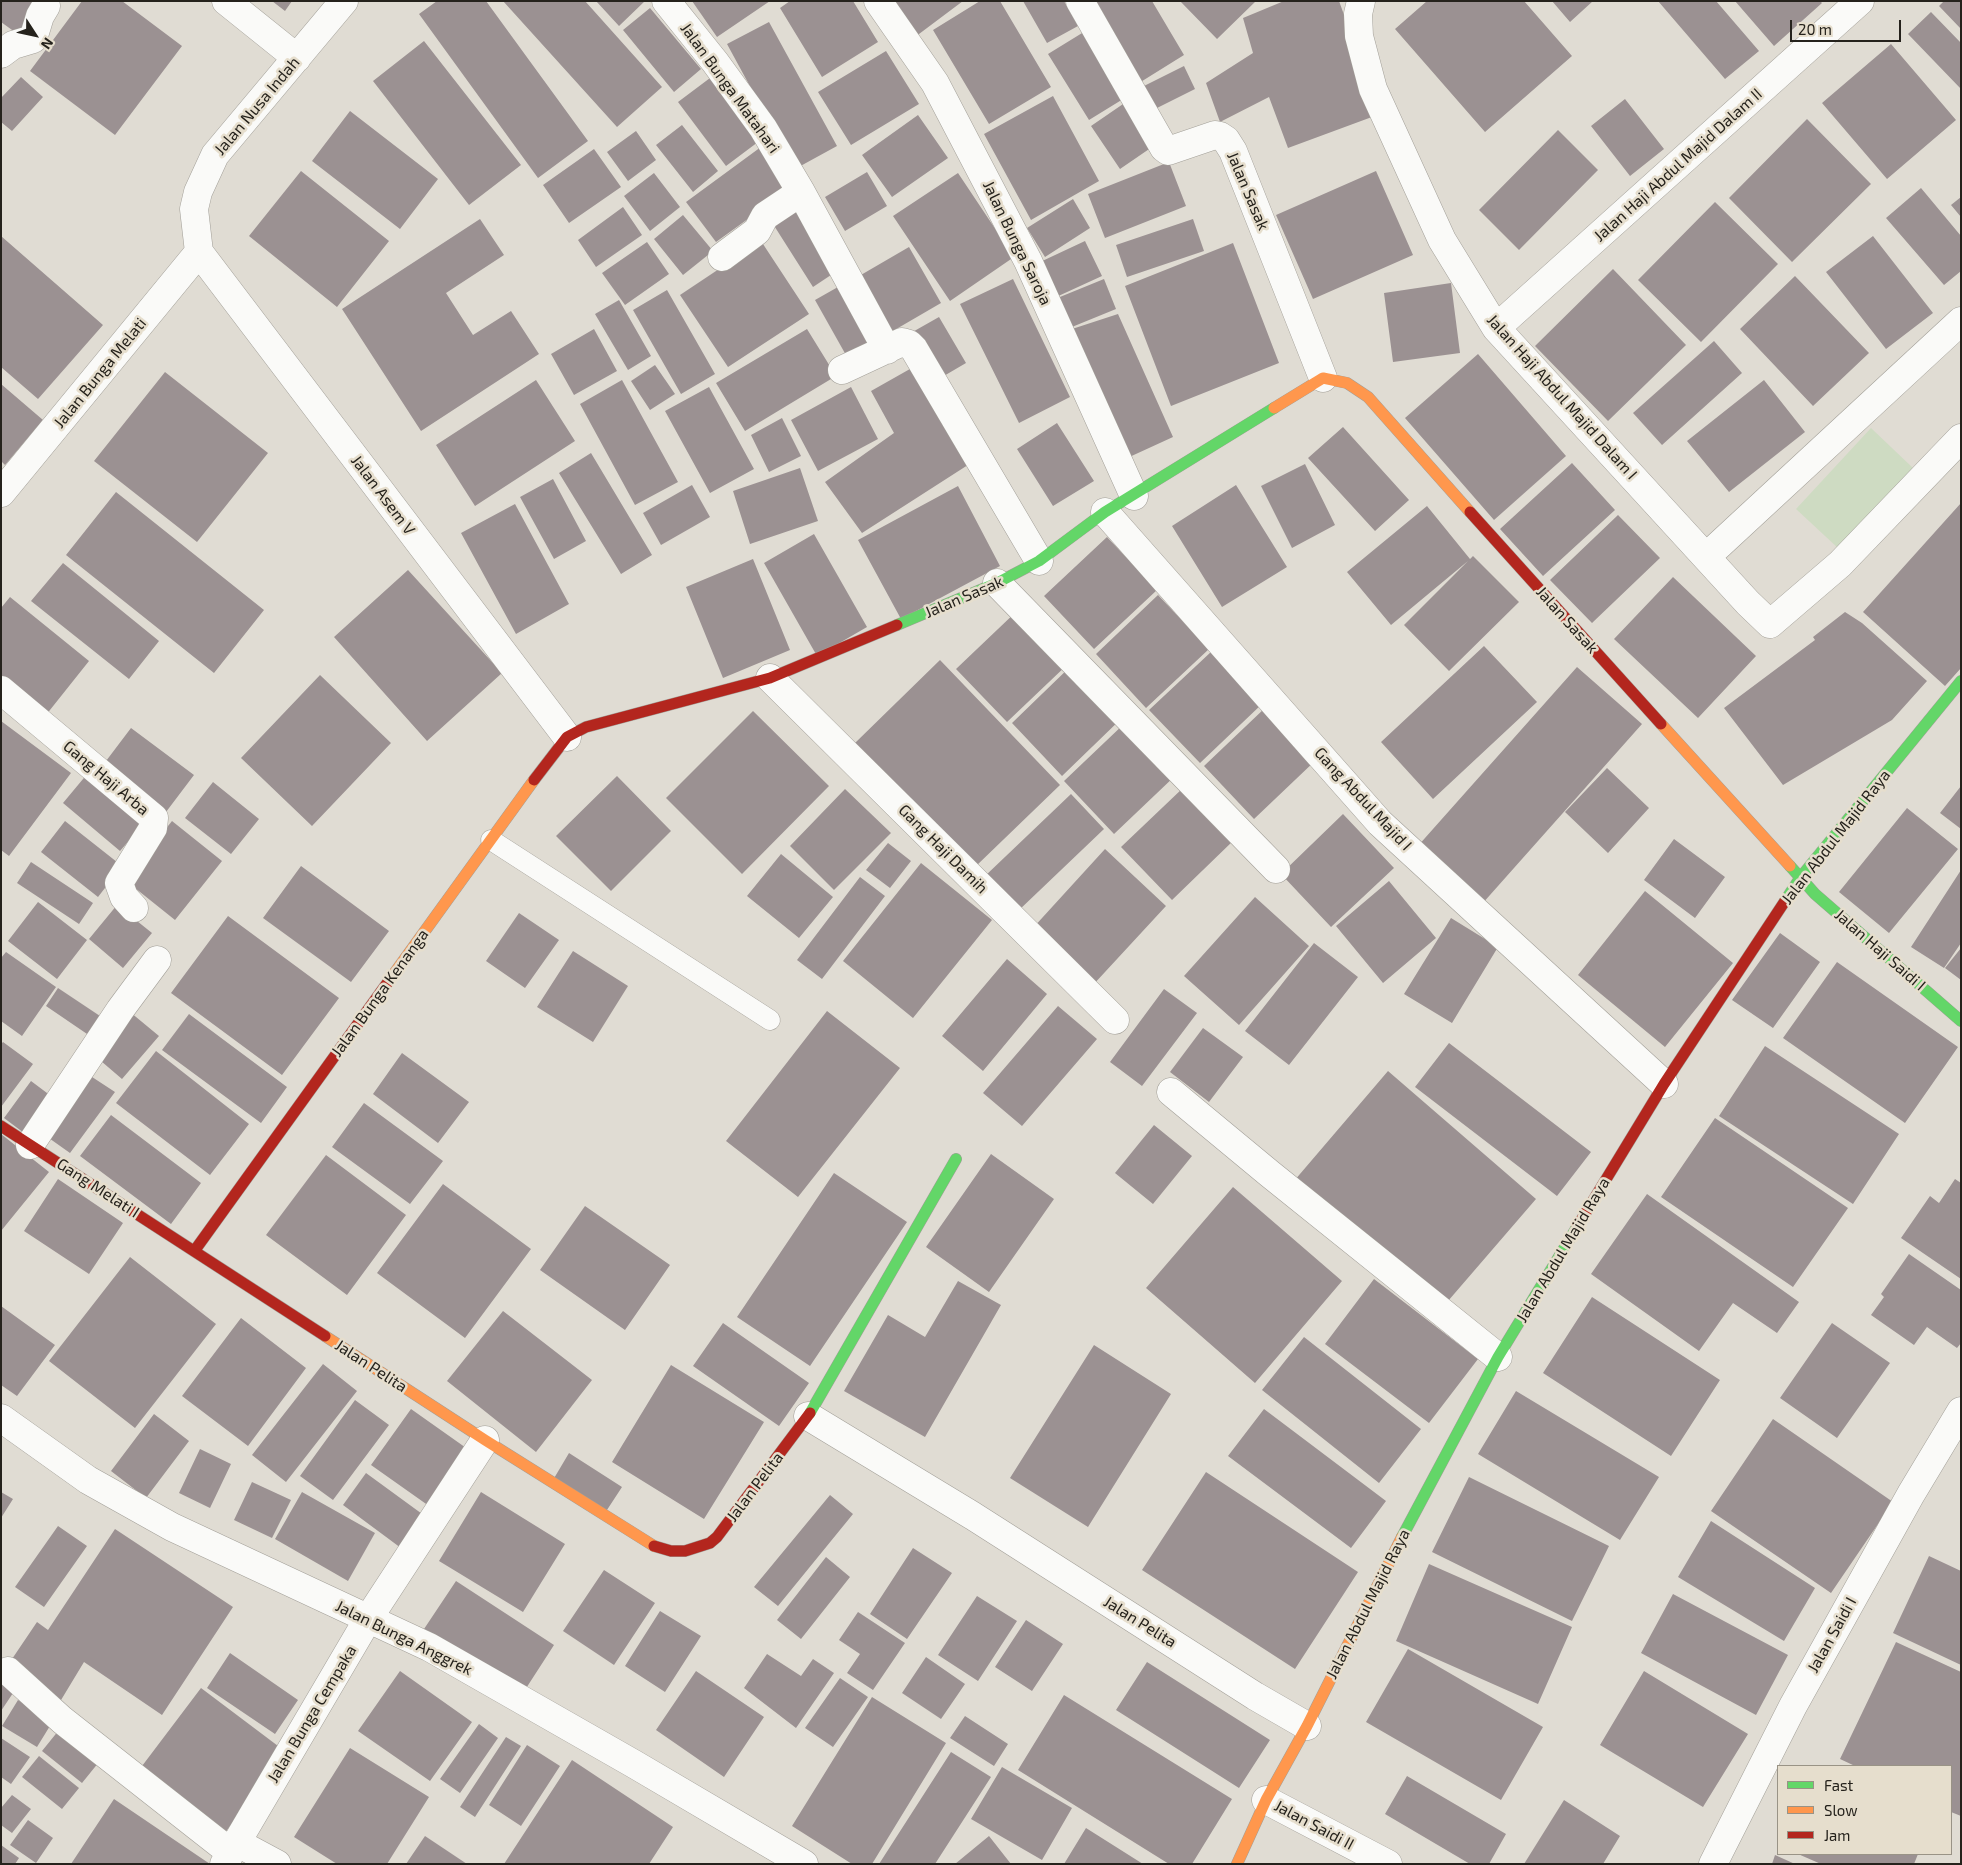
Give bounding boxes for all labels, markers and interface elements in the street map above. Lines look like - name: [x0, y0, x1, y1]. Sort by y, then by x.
- north arrow: [10, 10, 60, 60]
- scale bar: [1792, 10, 1903, 42]
- street label: Jalan Bunga Matahari: [676, 19, 784, 157]
- text: 20 m: [1798, 20, 1832, 38]
- text: N: [38, 35, 58, 53]
- street label: Jalan Nusa Indah: [210, 53, 304, 159]
- street label: Jalan Haji Abdul Majid Dalam II: [1590, 84, 1766, 246]
- street label: Jalan Sasak: [1223, 149, 1273, 233]
- street label: Jalan Bunga Saroja: [979, 178, 1055, 308]
- street label: Jalan Haji Abdul Majid Dalam I: [1483, 310, 1641, 484]
- street label: Jalan Bunga Melati: [50, 314, 150, 432]
- street label: Jalan Asem V: [347, 451, 419, 539]
- street label: Jalan Sasak: [922, 572, 1006, 622]
- street label: Jalan Sasak: [1532, 583, 1602, 657]
- street label: Gang Haji Arba: [59, 737, 153, 819]
- street label: Gang Abdul Majid I: [1310, 743, 1416, 855]
- street label: Jalan Abdul Majid Raya: [1777, 766, 1895, 908]
- street label: Gang Haji Damih: [894, 800, 992, 898]
- street label: Jalan Haji Saidi I: [1831, 905, 1929, 995]
- street label: Jalan Bunga Kenanga: [327, 925, 433, 1061]
- street label: Gang Melati I: [53, 1154, 143, 1222]
- street label: Jalan Abdul Majid Raya: [1512, 1174, 1614, 1326]
- street label: Jalan Pelita: [331, 1336, 411, 1396]
- street label: Jalan Pelita: [723, 1448, 787, 1526]
- street label: Jalan Abdul Majid Raya: [1322, 1526, 1414, 1682]
- street label: Jalan Pelita: [1100, 1592, 1180, 1652]
- street label: Jalan Saidi I: [1803, 1594, 1861, 1676]
- street label: Jalan Bunga Anggrek: [332, 1596, 476, 1680]
- street label: Jalan Bunga Cempaka: [263, 1642, 361, 1786]
- legend: [1777, 1765, 1952, 1855]
- text: Fast: [1824, 1776, 1853, 1794]
- street label: Jalan Saidi II: [1271, 1796, 1357, 1854]
- text: Slow: [1824, 1801, 1858, 1819]
- text: Jam: [1824, 1826, 1850, 1844]

